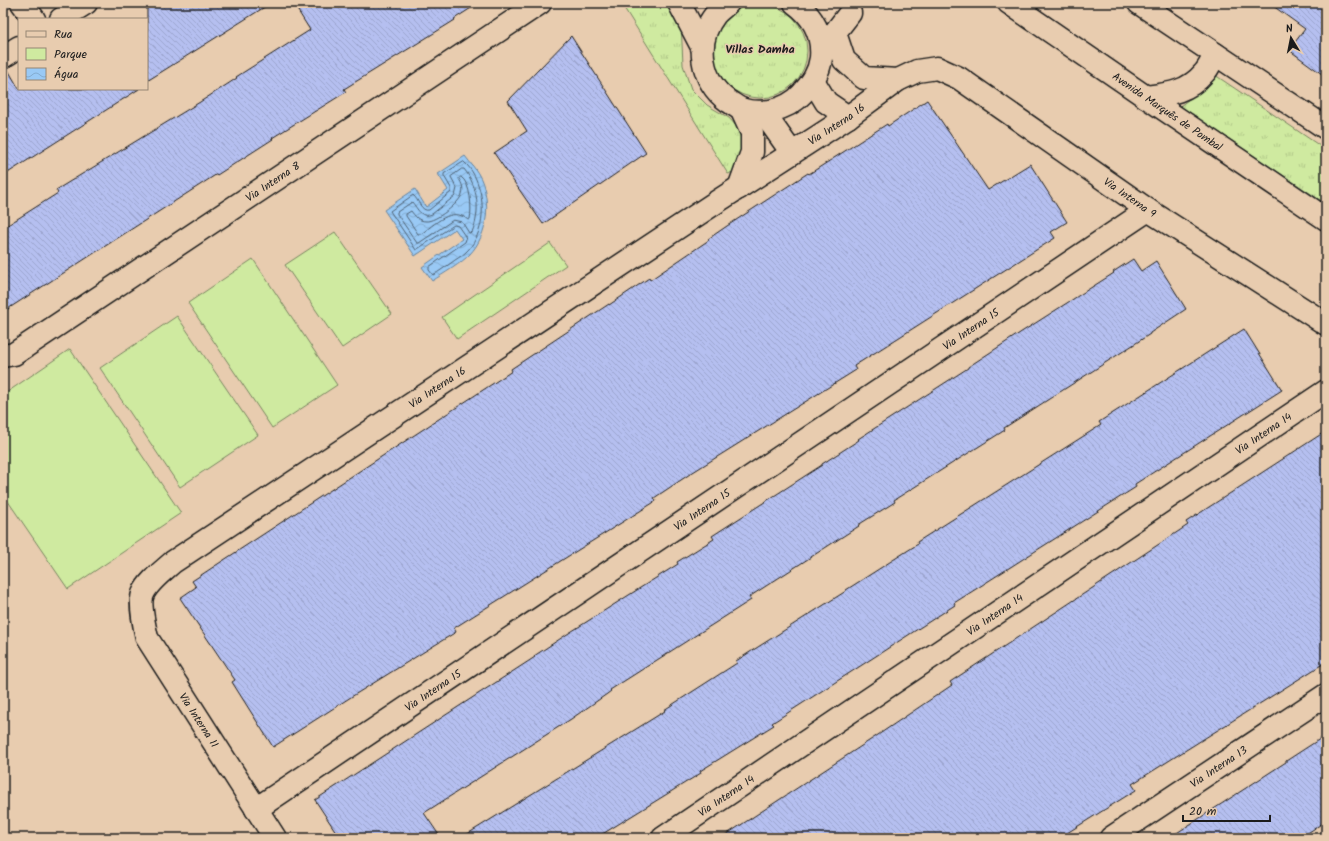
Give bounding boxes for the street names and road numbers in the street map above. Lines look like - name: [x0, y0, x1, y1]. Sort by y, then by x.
- street label: Avenida Marquês de Pombal: [1108, 68, 1226, 156]
- street label: Via Interna 16: [805, 99, 869, 151]
- street label: Via Interna 8: [242, 157, 304, 207]
- street label: Via Interna 9: [1099, 173, 1160, 223]
- street label: Via Interna 15: [939, 304, 1004, 355]
- street label: Via Interna 16: [405, 362, 470, 413]
- street label: Via Interna 14: [1232, 408, 1296, 460]
- street label: Via Interna 15: [670, 484, 735, 536]
- street label: Via Interna 14: [963, 590, 1027, 641]
- street label: Via Interna 15: [401, 665, 466, 717]
- street label: Via Interna 11: [174, 689, 223, 752]
- street label: Via Interna 13: [1187, 742, 1251, 793]
- street label: Via Interna 14: [694, 771, 759, 822]

